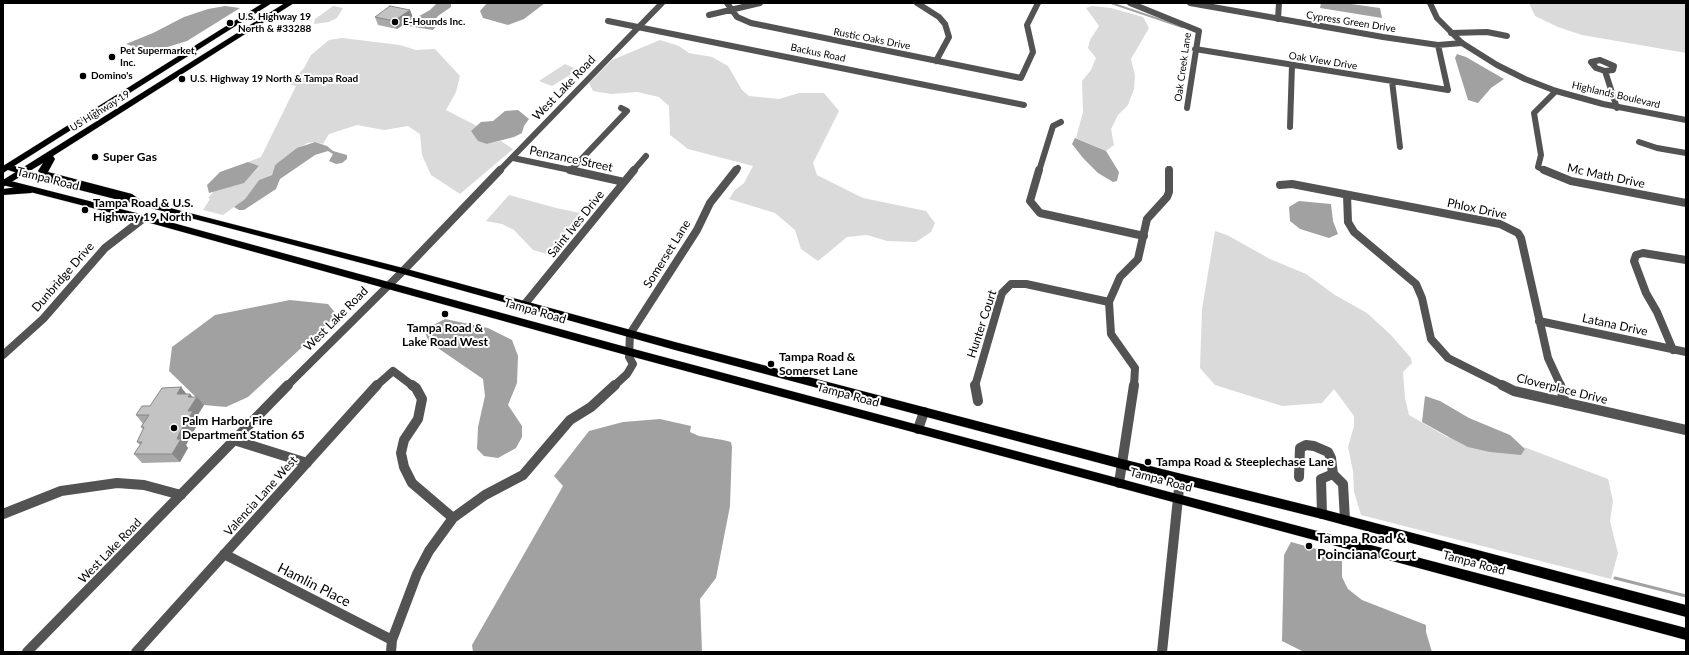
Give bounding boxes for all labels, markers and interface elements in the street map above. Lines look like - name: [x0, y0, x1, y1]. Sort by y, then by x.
- street label: Cypress Green Drive: [1305, 9, 1397, 35]
- place label: U.S. Highway 19 North & #33288: [238, 11, 311, 34]
- place label: E-Hounds Inc.: [403, 16, 465, 28]
- marker: E-Hounds Inc.: [390, 17, 400, 27]
- marker: U.S. Highway 19 North & #33288: [225, 18, 235, 28]
- street label: Rustic Oaks Drive: [833, 26, 911, 52]
- street label: Oak Creek Lane: [1172, 32, 1194, 102]
- street label: Backus Road: [789, 41, 847, 65]
- place label: Pet Supermarket, Inc.: [120, 45, 197, 68]
- street label: Oak View Drive: [1288, 50, 1358, 72]
- marker: Pet Supermarket, Inc.: [107, 52, 117, 62]
- street label: West Lake Road: [529, 53, 599, 123]
- place label: Domino's: [91, 70, 133, 82]
- marker: Domino's: [78, 71, 88, 81]
- place label: U.S. Highway 19 North & Tampa Road: [190, 73, 358, 85]
- marker: U.S. Highway 19 North & Tampa Road: [177, 74, 187, 84]
- street label: Highlands Boulevard: [1571, 79, 1661, 111]
- street label: US Highway 19: [68, 88, 132, 134]
- street label: Penzance Street: [528, 143, 614, 175]
- place label: Super Gas: [103, 150, 157, 164]
- marker: Super Gas: [90, 152, 100, 162]
- street label: Mc Math Drive: [1566, 161, 1646, 191]
- street label: Tampa Road: [15, 164, 81, 194]
- street label: Saint Ives Drive: [545, 188, 607, 260]
- place label: Tampa Road & U.S. Highway 19 North: [93, 196, 193, 224]
- street label: Phlox Drive: [1446, 196, 1508, 222]
- marker: Tampa Road & U.S. Highway 19 North: [80, 205, 90, 215]
- street label: Somerset Lane: [640, 217, 694, 291]
- street label: Dunbridge Drive: [29, 239, 97, 315]
- street label: West Lake Road: [301, 284, 371, 354]
- street label: Hunter Court: [964, 288, 1000, 360]
- street label: Tampa Road: [502, 295, 568, 327]
- marker: Tampa Road & Lake Road West: [440, 309, 450, 319]
- street label: Latana Drive: [1581, 311, 1649, 339]
- place label: Tampa Road & Lake Road West: [402, 321, 488, 349]
- place label: Tampa Road & Somerset Lane: [779, 350, 858, 378]
- marker: Tampa Road & Somerset Lane: [766, 359, 776, 369]
- street label: Cloverplace Drive: [1515, 371, 1609, 407]
- street label: Tampa Road: [815, 380, 881, 410]
- place label: Palm Harbor Fire Department Station 65: [182, 414, 305, 442]
- marker: Palm Harbor Fire Department Station 65: [169, 423, 179, 433]
- street label: Valencia Lane West: [221, 453, 301, 539]
- place label: Tampa Road & Steeplechase Lane: [1156, 455, 1334, 469]
- marker: Tampa Road & Steeplechase Lane: [1143, 457, 1153, 467]
- street label: Tampa Road: [1128, 465, 1194, 495]
- street label: West Lake Road: [75, 516, 145, 586]
- place label: Tampa Road & Poinciana Court: [1317, 530, 1416, 562]
- marker: Tampa Road & Poinciana Court: [1304, 541, 1314, 551]
- street label: Tampa Road: [1441, 548, 1507, 578]
- street label: Hamlin Place: [275, 559, 353, 611]

